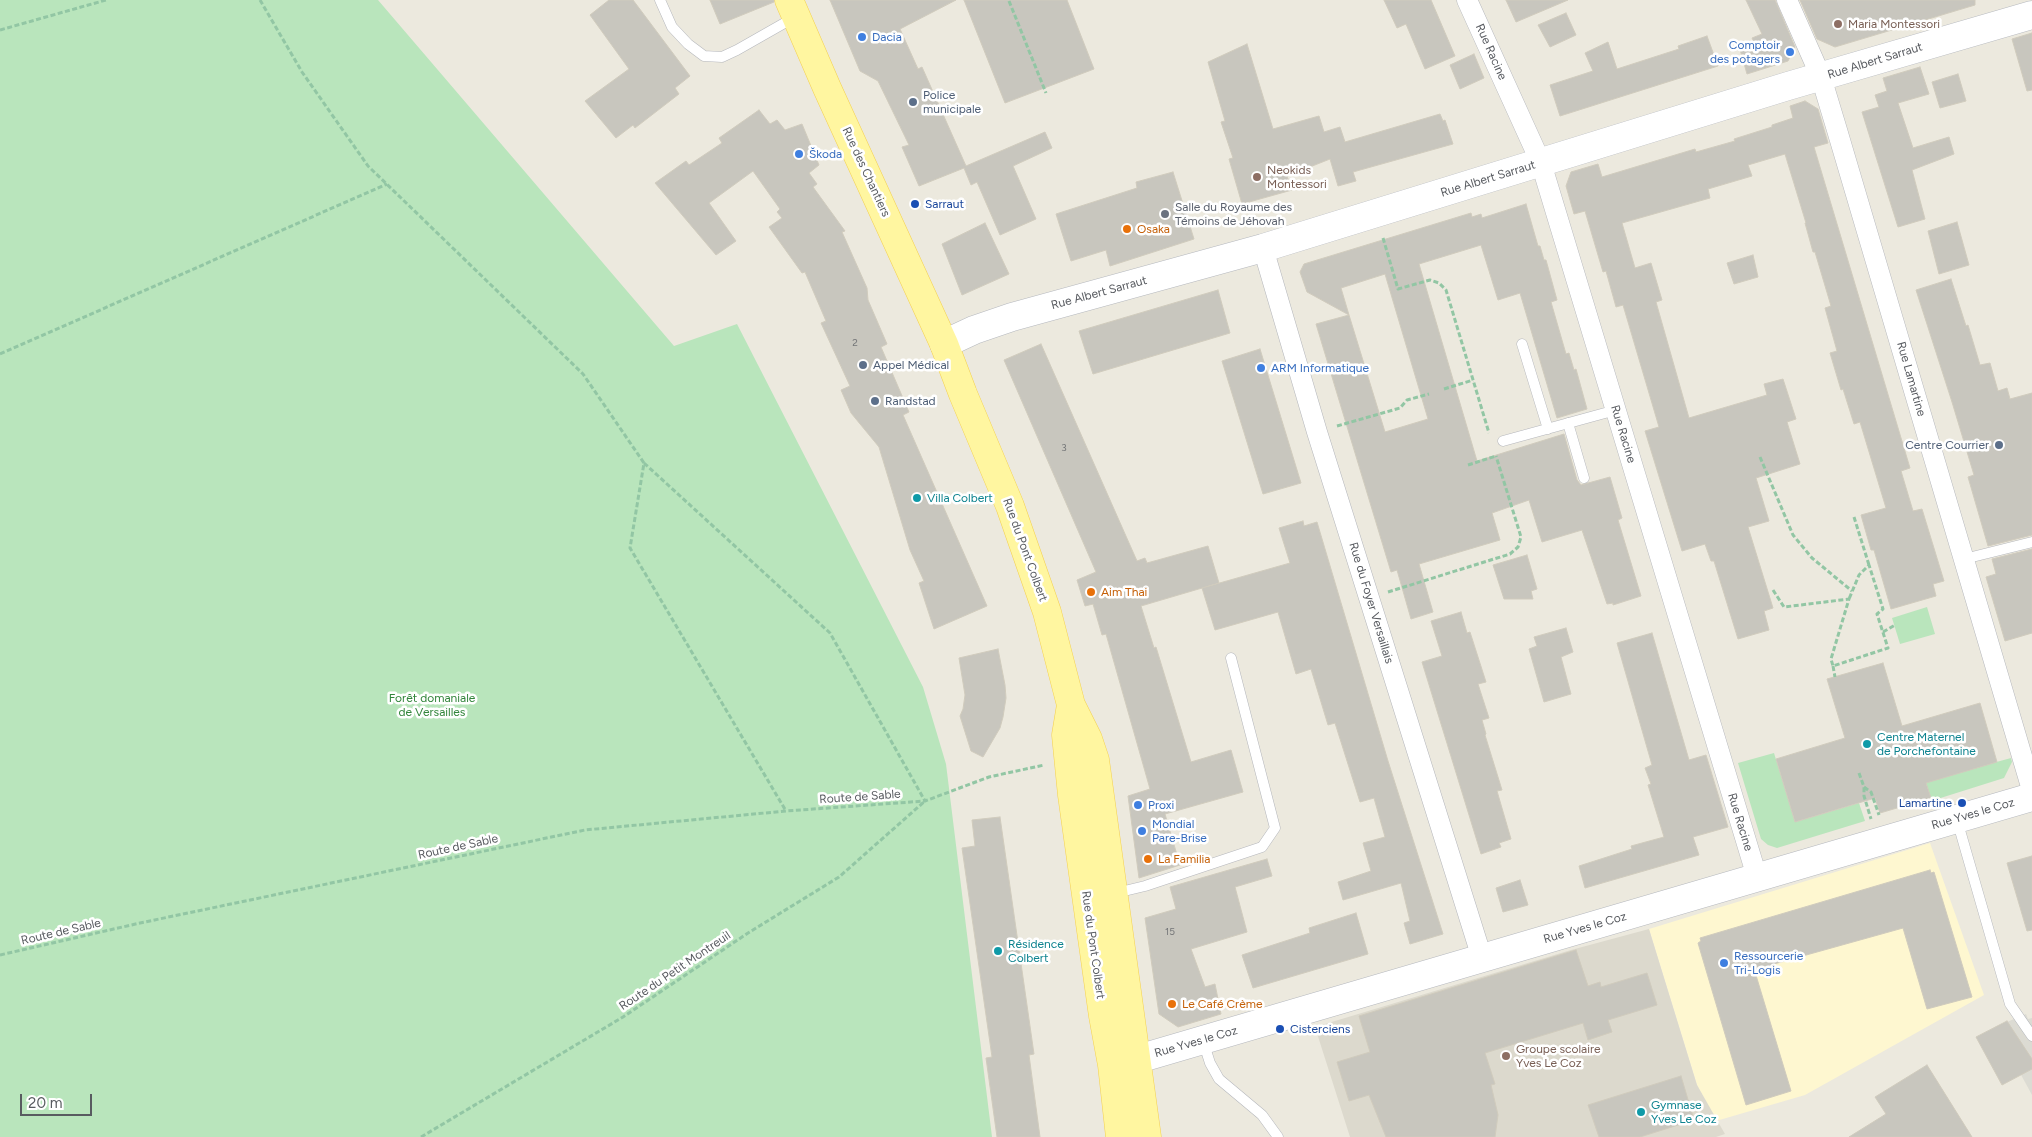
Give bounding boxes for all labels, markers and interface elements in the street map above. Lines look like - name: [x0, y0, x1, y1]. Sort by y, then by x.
- place label: Maria Montessori: [1848, 17, 1940, 31]
- marker: Maria Montessori: [1832, 18, 1844, 30]
- street label: Rue Racine: [1472, 22, 1510, 82]
- place label: Dacia: [872, 30, 902, 44]
- marker: Dacia: [856, 31, 868, 43]
- place label: Comptoir des potagers: [1710, 38, 1780, 66]
- street label: Rue Albert Sarraut: [1826, 40, 1924, 82]
- marker: Comptoir des potagers: [1784, 46, 1796, 58]
- place label: Police municipale: [923, 88, 981, 116]
- marker: Police municipale: [907, 96, 919, 108]
- street label: Rue des Chantiers: [839, 125, 893, 219]
- place label: Škoda: [809, 147, 842, 161]
- marker: Škoda: [793, 148, 805, 160]
- street label: Rue Albert Sarraut: [1439, 158, 1537, 200]
- place label: Neokids Montessori: [1267, 163, 1327, 191]
- marker: Neokids Montessori: [1251, 171, 1263, 183]
- place label: Sarraut: [925, 197, 964, 211]
- marker: Sarraut: [909, 198, 921, 210]
- place label: Salle du Royaume des Témoins de Jéhovah: [1175, 200, 1292, 228]
- marker: Salle du Royaume des Témoins de Jéhovah: [1159, 208, 1171, 220]
- place label: Osaka: [1137, 222, 1170, 236]
- marker: Osaka: [1121, 223, 1133, 235]
- street label: Rue Albert Sarraut: [1050, 273, 1148, 313]
- house number: 2: [852, 337, 858, 349]
- street label: Rue Lamartine: [1893, 340, 1929, 418]
- place label: Appel Médical: [873, 358, 949, 372]
- marker: Appel Médical: [857, 359, 869, 371]
- place label: ARM Informatique: [1271, 361, 1369, 375]
- marker: ARM Informatique: [1255, 362, 1267, 374]
- place label: Randstad: [885, 394, 936, 408]
- marker: Randstad: [869, 395, 881, 407]
- street label: Rue Racine: [1607, 403, 1639, 465]
- place label: Centre Courrier: [1905, 438, 1989, 452]
- marker: Centre Courrier: [1993, 439, 2005, 451]
- house number: 3: [1061, 442, 1067, 454]
- place label: Villa Colbert: [927, 491, 993, 505]
- marker: Villa Colbert: [911, 492, 923, 504]
- street label: Rue du Pont Colbert: [1000, 496, 1050, 604]
- street label: Rue du Foyer Versaillais: [1346, 541, 1396, 665]
- place label: Aim Thai: [1101, 585, 1147, 599]
- marker: Aim Thai: [1085, 586, 1097, 598]
- park label: Forêt domaniale de Versailles: [389, 691, 475, 719]
- place label: Centre Maternel de Porchefontaine: [1877, 730, 1976, 758]
- marker: Centre Maternel de Porchefontaine: [1861, 738, 1873, 750]
- street label: Route de Sable: [819, 787, 901, 807]
- street label: Rue Racine: [1724, 791, 1756, 853]
- street label: Rue Yves le Coz: [1930, 795, 2016, 833]
- place label: Lamartine: [1899, 796, 1952, 810]
- marker: Lamartine: [1956, 797, 1968, 809]
- place label: Proxi: [1148, 798, 1174, 812]
- marker: Proxi: [1132, 799, 1144, 811]
- place label: Mondial Pare-Brise: [1152, 817, 1207, 845]
- marker: Mondial Pare-Brise: [1136, 825, 1148, 837]
- street label: Route de Sable: [417, 831, 499, 863]
- place label: La Familia: [1158, 852, 1210, 866]
- marker: La Familia: [1142, 853, 1154, 865]
- street label: Rue du Pont Colbert: [1078, 890, 1108, 1000]
- street label: Rue Yves le Coz: [1542, 909, 1628, 947]
- street label: Route de Sable: [20, 916, 102, 948]
- house number: 15: [1165, 926, 1175, 938]
- street label: Route du Petit Montreuil: [617, 928, 733, 1014]
- place label: Résidence Colbert: [1008, 937, 1064, 965]
- marker: Résidence Colbert: [992, 945, 1004, 957]
- place label: Ressourcerie Tri-Logis: [1734, 949, 1803, 977]
- marker: Ressourcerie Tri-Logis: [1718, 957, 1730, 969]
- place label: Le Café Crème: [1182, 997, 1262, 1011]
- marker: Le Café Crème: [1166, 998, 1178, 1010]
- place label: Cisterciens: [1290, 1022, 1350, 1036]
- street label: Rue Yves le Coz: [1153, 1023, 1239, 1061]
- marker: Cisterciens: [1274, 1023, 1286, 1035]
- place label: Groupe scolaire Yves Le Coz: [1516, 1042, 1601, 1070]
- marker: Groupe scolaire Yves Le Coz: [1500, 1050, 1512, 1062]
- scale bar: [22, 1084, 95, 1116]
- text: 20 m: [28, 1094, 62, 1112]
- place label: Gymnase Yves Le Coz: [1651, 1098, 1717, 1126]
- marker: Gymnase Yves Le Coz: [1635, 1106, 1647, 1118]

